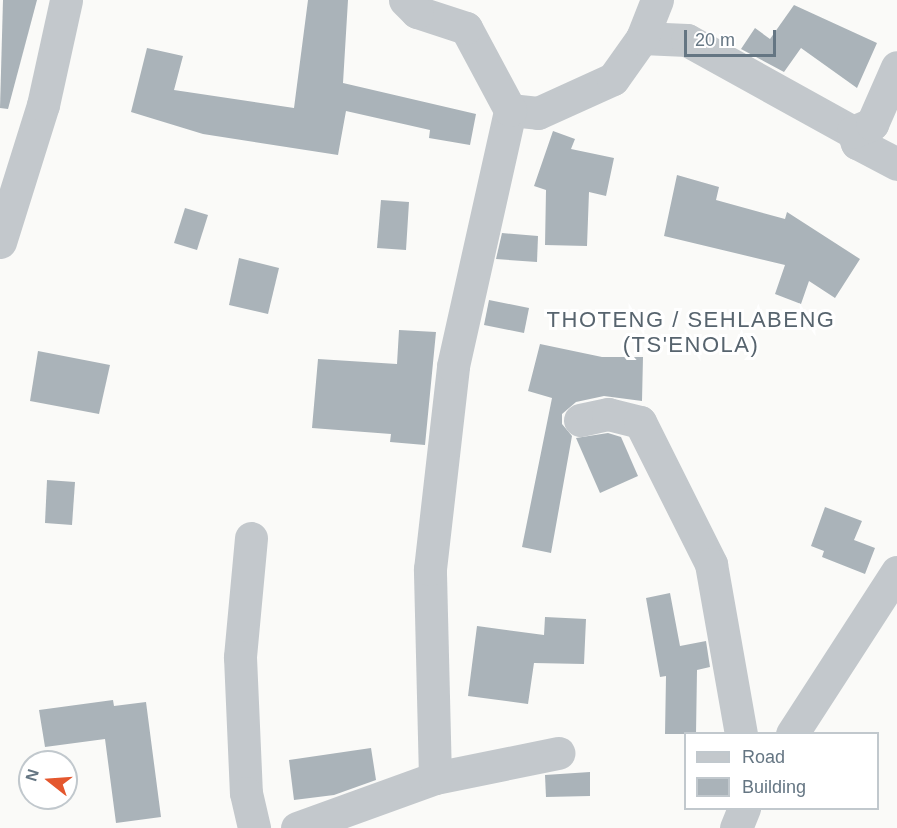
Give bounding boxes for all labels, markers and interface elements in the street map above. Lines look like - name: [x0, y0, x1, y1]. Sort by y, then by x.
- scale bar: [687, 18, 778, 56]
- text: 20 m: [695, 30, 735, 50]
- district label: THOTENG / SEHLABENG (TS'ENOLA): [547, 306, 835, 358]
- legend: [684, 732, 879, 810]
- text: Road: [742, 747, 785, 767]
- north arrow: [18, 750, 78, 810]
- text: N: [22, 767, 42, 783]
- text: Building: [742, 777, 806, 797]

